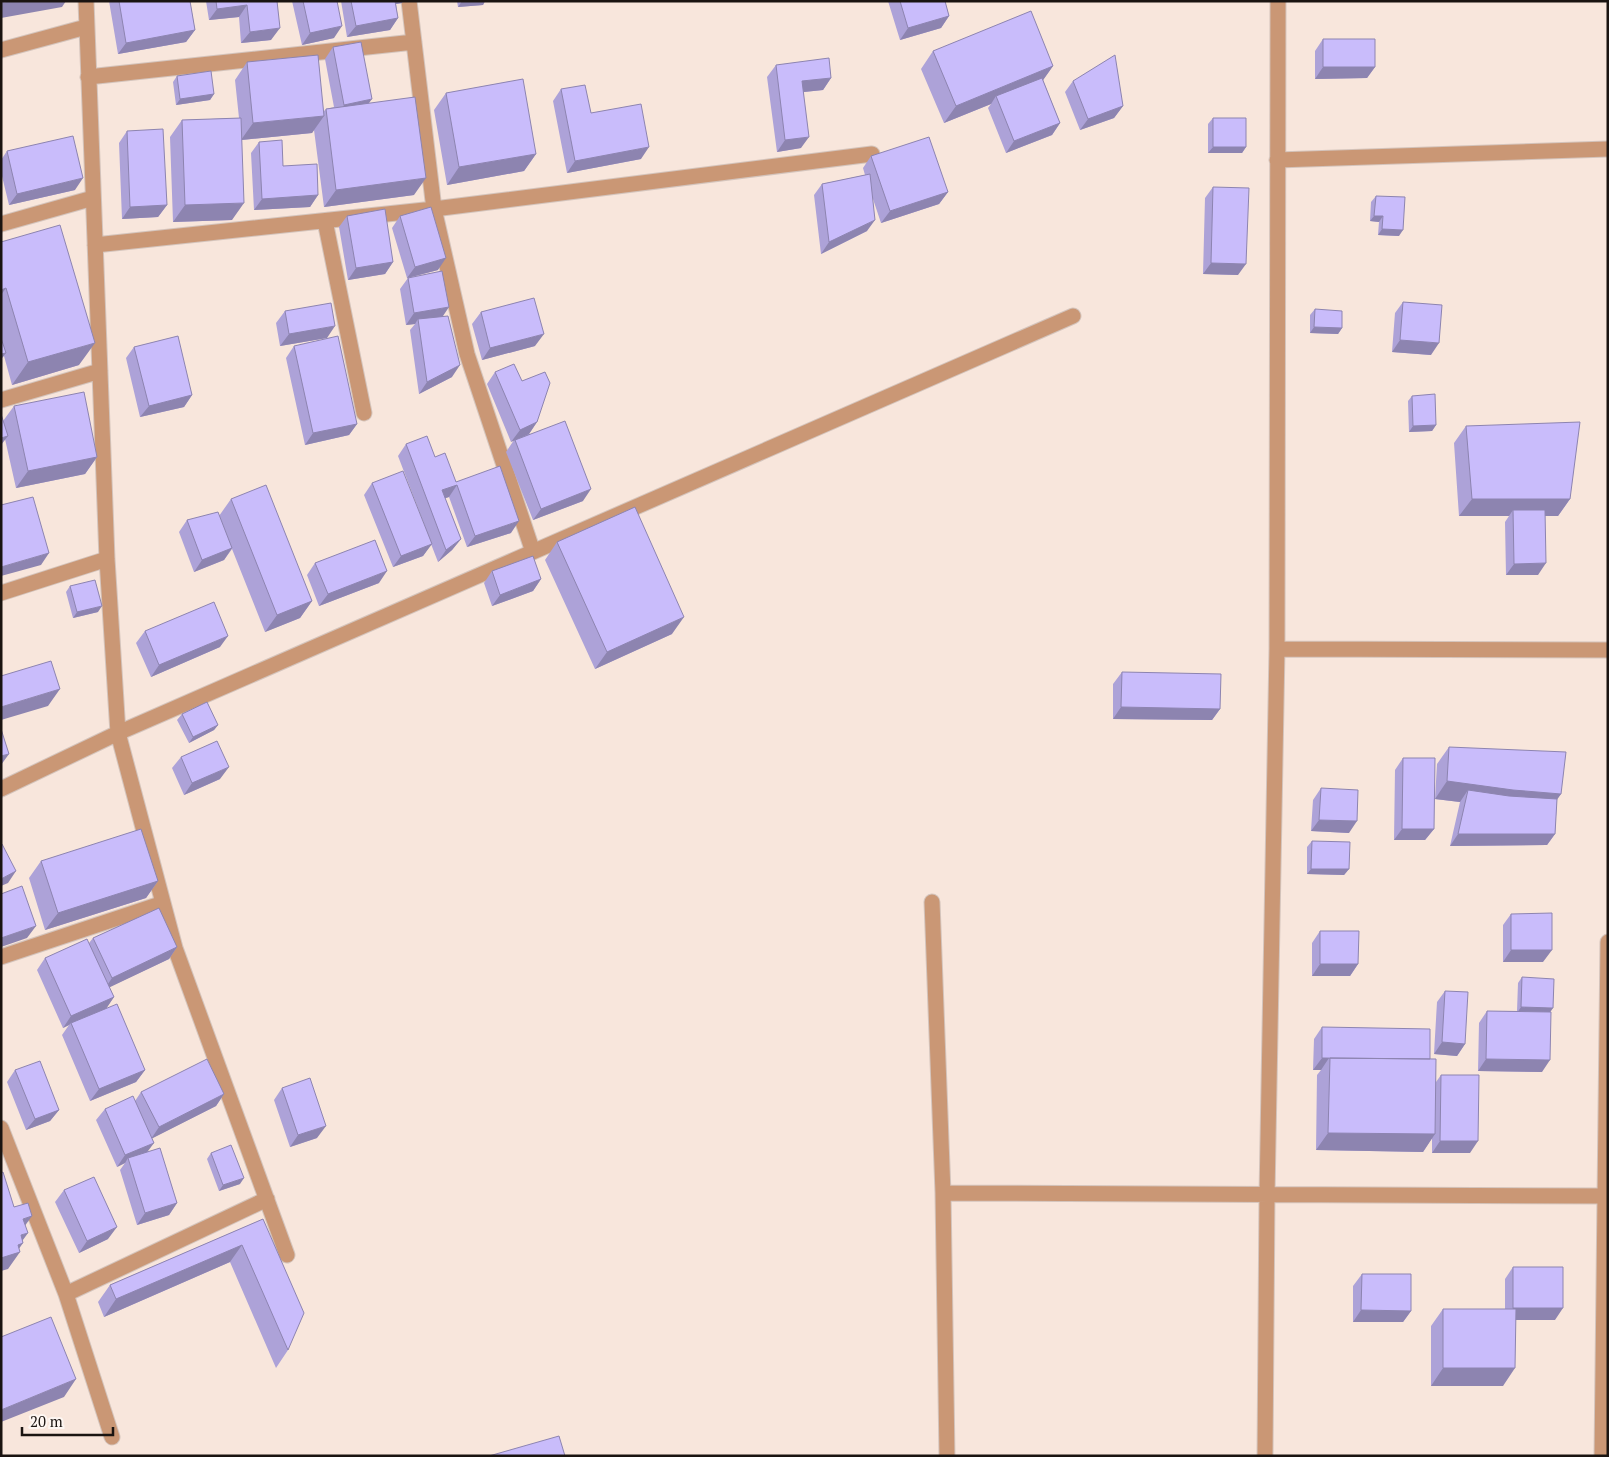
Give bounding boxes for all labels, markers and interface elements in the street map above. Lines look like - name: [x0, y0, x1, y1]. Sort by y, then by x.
- scale bar: [22, 1404, 114, 1436]
- text: 20 m: [30, 1411, 63, 1431]

